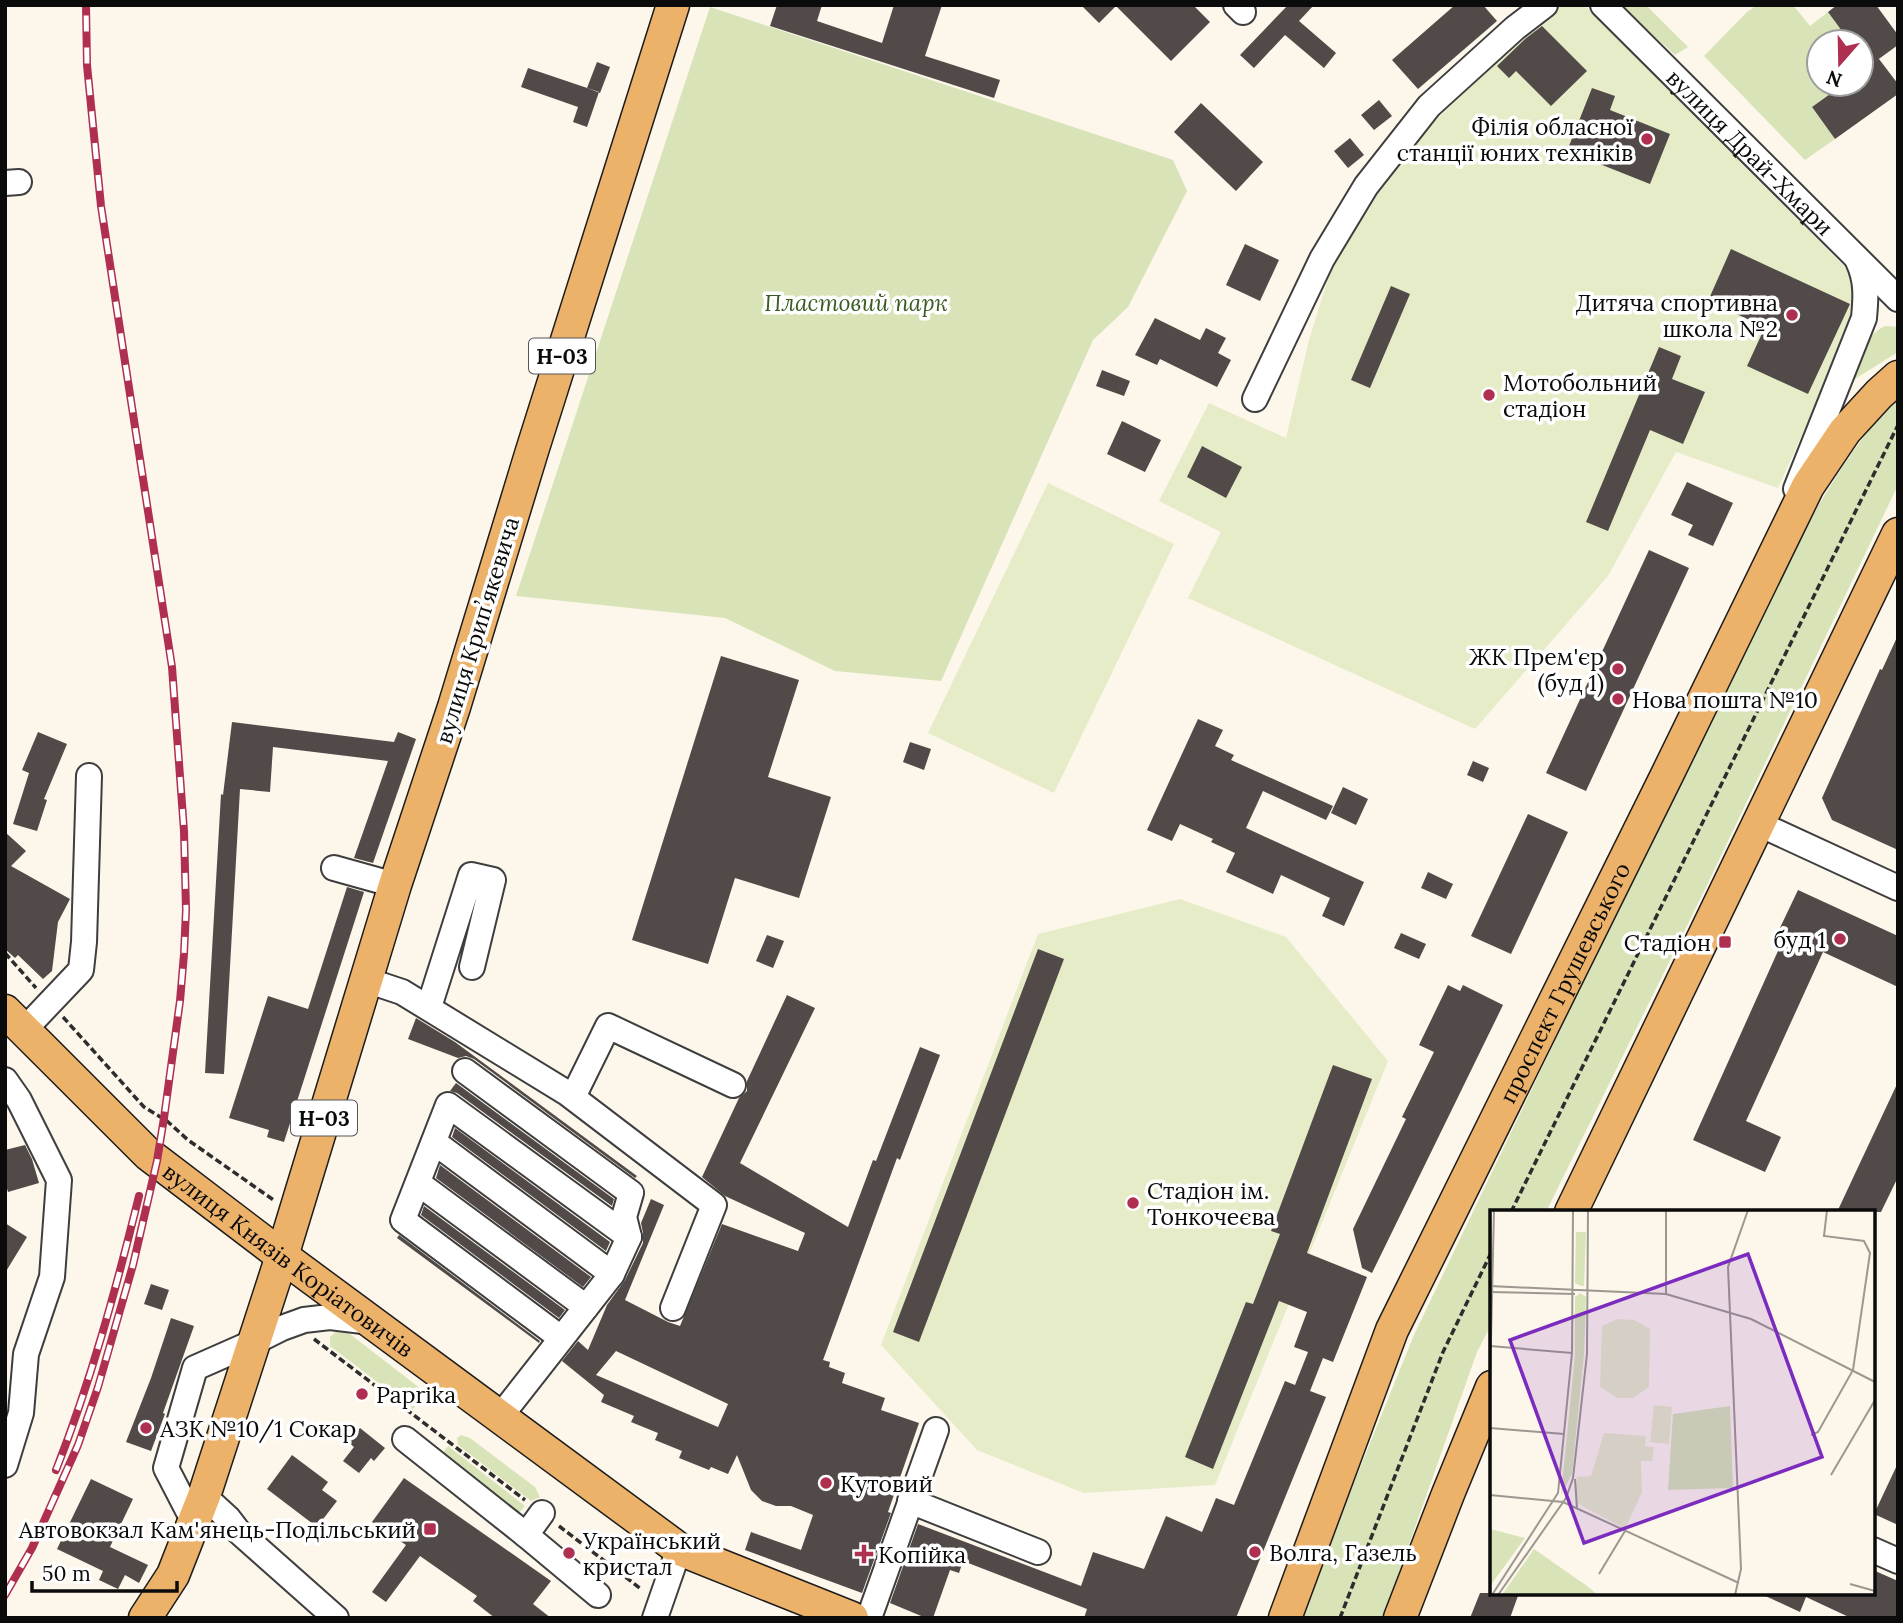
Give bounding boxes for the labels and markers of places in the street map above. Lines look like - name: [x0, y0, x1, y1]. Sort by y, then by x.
- place label: Філія обласної станції юних техніків: [1397, 112, 1634, 167]
- marker: Філія обласної станції юних техніків: [1639, 131, 1655, 147]
- place label: Дитяча спортивна школа №2: [1576, 288, 1778, 343]
- marker: Дитяча спортивна школа №2: [1784, 307, 1800, 323]
- place label: Мотобольний стадіон: [1503, 368, 1657, 423]
- marker: Мотобольний стадіон: [1481, 387, 1497, 403]
- place label: ЖК Прем'єр (буд 1): [1469, 642, 1604, 698]
- marker: ЖК Прем'єр (буд 1): [1610, 661, 1626, 677]
- place label: Нова пошта №10: [1632, 685, 1818, 714]
- marker: Нова пошта №10: [1610, 691, 1626, 707]
- place label: буд 1: [1774, 925, 1826, 954]
- place label: Стадіон: [1624, 928, 1711, 957]
- marker: буд 1: [1832, 931, 1848, 947]
- marker: Стадіон: [1717, 934, 1733, 950]
- place label: Стадіон ім. Тонкочеєва: [1147, 1176, 1275, 1231]
- marker: Стадіон ім. Тонкочеєва: [1125, 1195, 1141, 1211]
- place label: Paprika: [376, 1380, 456, 1409]
- marker: Paprika: [354, 1386, 370, 1402]
- place label: АЗК №10/1 Сокар: [159, 1414, 356, 1444]
- marker: АЗК №10/1 Сокар: [138, 1420, 154, 1436]
- place label: Кутовий: [840, 1469, 933, 1498]
- marker: Кутовий: [818, 1475, 834, 1491]
- place label: Автовокзал Кам'янець-Подільський: [18, 1515, 416, 1544]
- marker: Автовокзал Кам'янець-Подільський: [422, 1521, 438, 1537]
- place label: Український кристал: [582, 1526, 721, 1581]
- place label: Волга, Газель: [1269, 1538, 1417, 1567]
- place label: Копійка: [878, 1540, 966, 1569]
- marker: Волга, Газель: [1247, 1544, 1263, 1560]
- marker: Український кристал: [561, 1545, 577, 1561]
- marker: Копійка: [856, 1546, 872, 1562]

